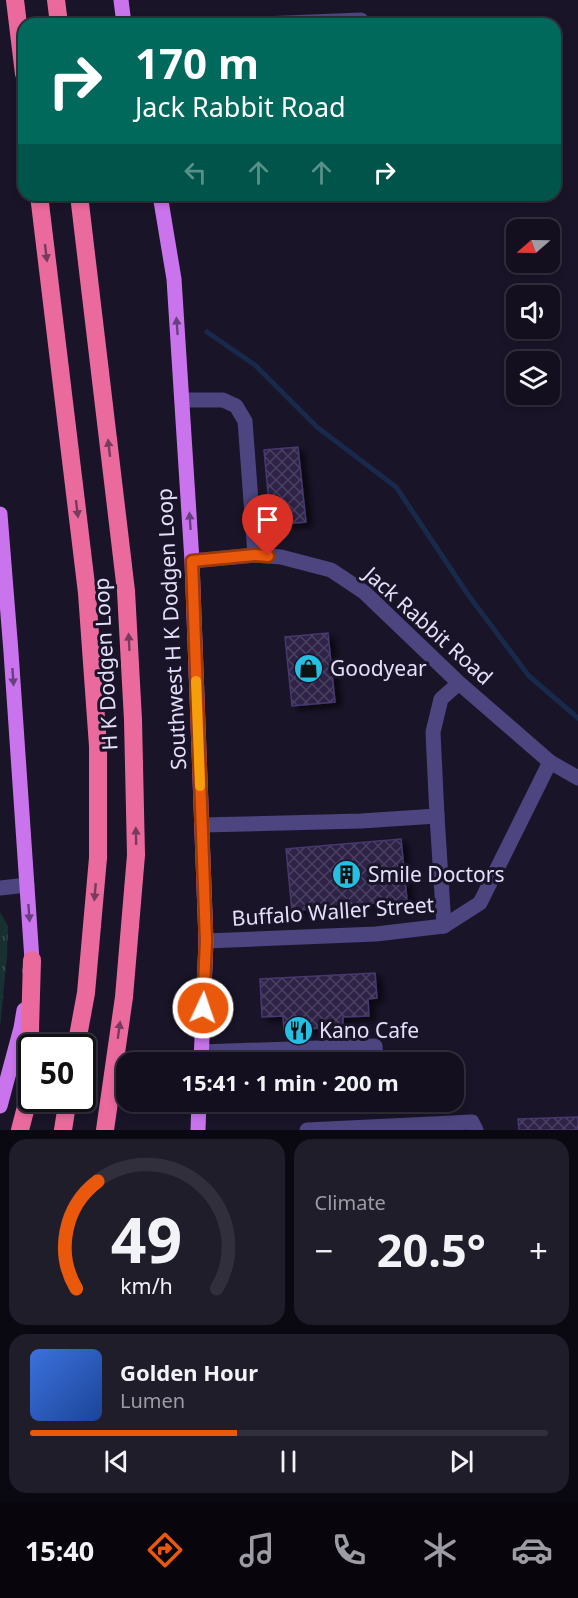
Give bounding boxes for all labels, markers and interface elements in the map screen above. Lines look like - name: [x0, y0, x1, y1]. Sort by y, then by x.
- text: 170 m: [135, 34, 259, 91]
- icon: right: [36, 42, 114, 120]
- text: Jack Rabbit Road: [135, 88, 346, 125]
- icon: left: [179, 156, 212, 189]
- icon: ahead: [242, 156, 275, 189]
- icon: ahead: [305, 156, 338, 189]
- icon: right: [368, 156, 401, 189]
- north arrow: [506, 219, 560, 273]
- map controls: [506, 219, 560, 405]
- one-way arrow: [41, 244, 50, 263]
- button: sound: [506, 285, 560, 339]
- one-way arrow: [173, 317, 182, 336]
- button: layers: [506, 351, 560, 405]
- one-way arrow: [104, 438, 114, 457]
- street label: Southwest H K Dodgen Loop: [150, 487, 192, 771]
- pin: [242, 494, 293, 556]
- one-way arrow: [72, 500, 82, 519]
- icon: arrive: [251, 503, 284, 536]
- one-way arrow: [185, 511, 194, 530]
- street label: Jack Rabbit Road: [357, 559, 499, 690]
- street label: H K Dodgen Loop: [86, 577, 124, 751]
- one-way arrow: [124, 632, 133, 651]
- shop icon: Goodyear: [293, 653, 325, 685]
- place label: Goodyear: [330, 654, 427, 682]
- one-way arrow: [8, 667, 18, 686]
- one-way arrow: [131, 827, 140, 846]
- building icon: Smile Doctors: [331, 859, 363, 891]
- place label: Smile Doctors: [368, 860, 504, 888]
- one-way arrow: [90, 883, 100, 902]
- street label: Buffalo Waller Street: [231, 890, 435, 932]
- one-way arrow: [24, 904, 34, 923]
- position arrow: [171, 976, 235, 1040]
- restaurant icon: Kano Cafe: [282, 1015, 314, 1047]
- place label: Kano Cafe: [319, 1016, 419, 1044]
- one-way arrow: [114, 1021, 124, 1040]
- speed limit sign: 50: [18, 1034, 96, 1112]
- text: 15:41 · 1 min · 200 m: [181, 1067, 399, 1097]
- text: Climate: [315, 1189, 386, 1216]
- text: 49: [111, 1196, 182, 1281]
- text: 20.5°: [377, 1219, 486, 1280]
- text: −: [315, 1228, 333, 1273]
- text: +: [529, 1228, 548, 1273]
- text: km/h: [120, 1271, 173, 1300]
- text: Golden Hour: [120, 1357, 258, 1387]
- text: Lumen: [120, 1387, 185, 1414]
- icon: previous: [100, 1445, 133, 1478]
- icon: pause: [272, 1445, 305, 1478]
- icon: next: [445, 1445, 478, 1478]
- icon: directions: [144, 1529, 186, 1571]
- icon: music: [236, 1529, 278, 1571]
- icon: phone: [328, 1529, 370, 1571]
- icon: climate: [419, 1529, 461, 1571]
- icon: car: [511, 1529, 553, 1571]
- text: 15:40: [25, 1532, 94, 1569]

